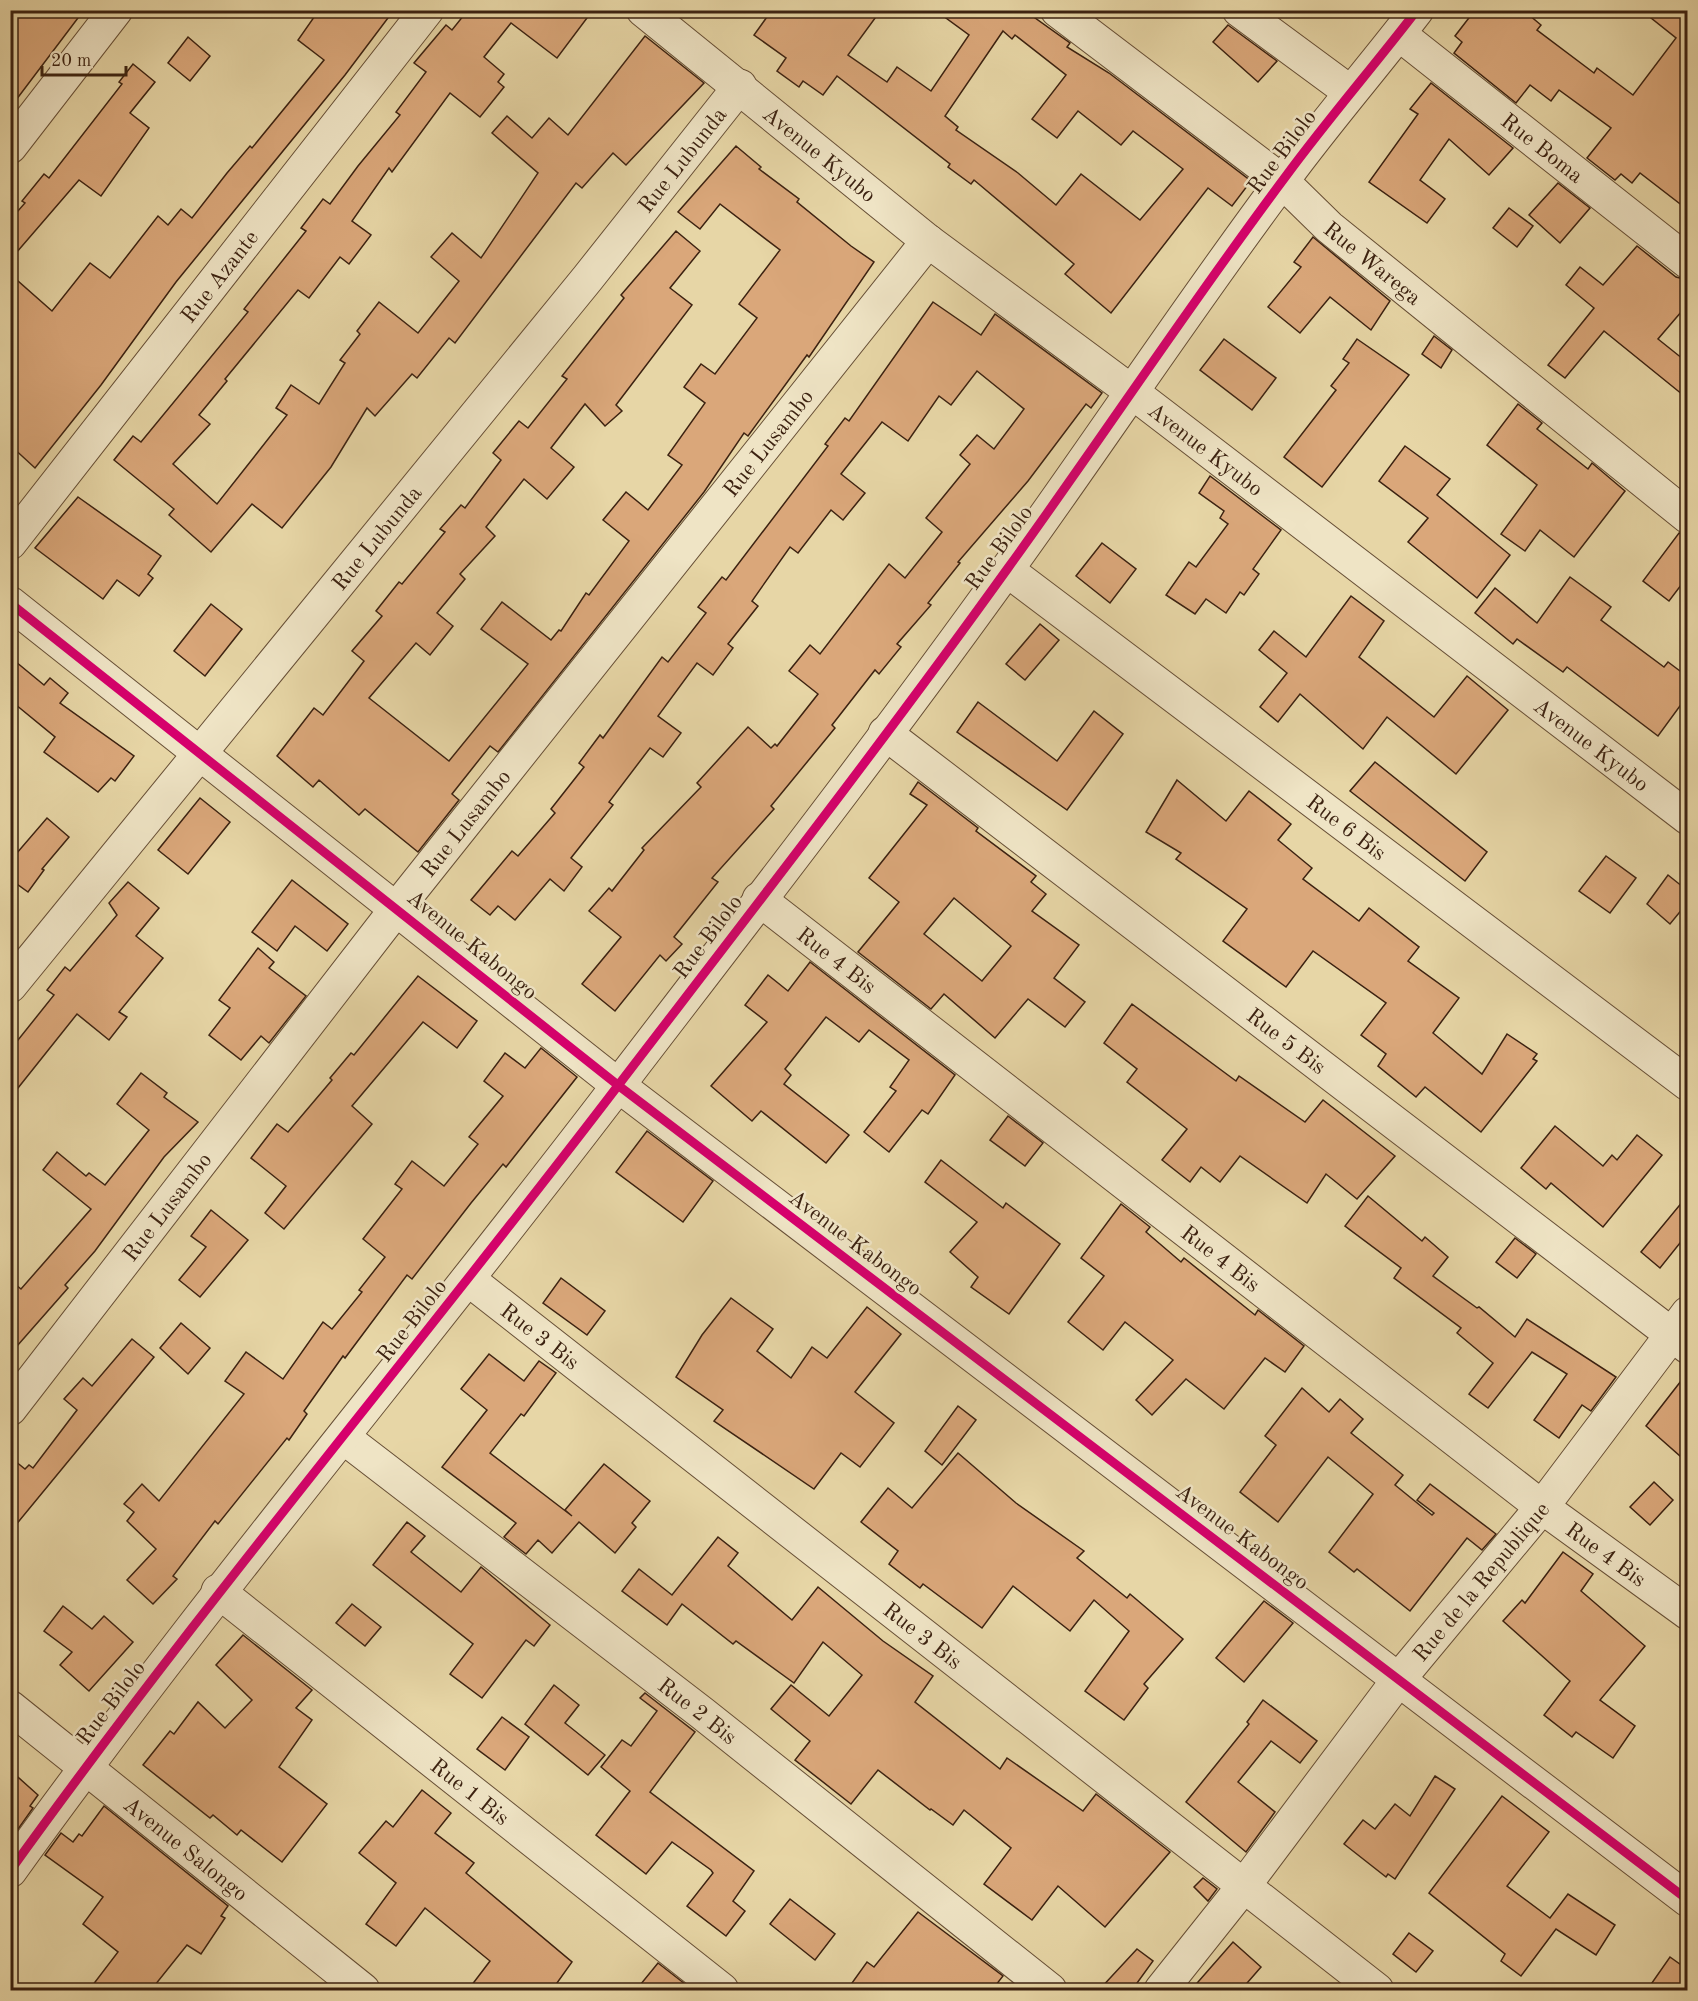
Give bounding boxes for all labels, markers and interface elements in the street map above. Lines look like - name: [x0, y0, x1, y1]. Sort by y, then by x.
- scale bar: [42, 39, 126, 77]
- text: 20 m: [51, 52, 91, 70]
- street label: Avenue Kyubo: [758, 103, 880, 207]
- street label: Rue Lubunda: [635, 104, 732, 218]
- street label: Rue Bilolo: [1244, 106, 1321, 198]
- street label: Rue Boma: [1496, 110, 1587, 188]
- street label: Rue Warega: [1319, 218, 1425, 310]
- street label: Rue Azante: [178, 227, 263, 328]
- street label: Rue Lusambo: [720, 386, 818, 502]
- street label: Avenue Kyubo: [1143, 400, 1266, 501]
- street label: Rue Lubunda: [329, 482, 427, 595]
- street label: Rue Bilolo: [962, 502, 1037, 595]
- street label: Avenue Kyubo: [1529, 695, 1652, 797]
- street label: Rue Lusambo: [417, 766, 516, 882]
- street label: Rue 6 Bis: [1302, 791, 1390, 865]
- street label: Avenue Kabongo: [402, 887, 541, 1005]
- street label: Rue Bilolo: [670, 891, 747, 983]
- street label: Rue 4 Bis: [792, 924, 880, 999]
- street label: Rue 5 Bis: [1242, 1005, 1330, 1079]
- street label: Rue Lusambo: [120, 1149, 217, 1266]
- street label: Avenue Kabongo: [784, 1187, 925, 1301]
- street label: Rue 4 Bis: [1176, 1222, 1263, 1297]
- street label: Rue Bilolo: [374, 1276, 452, 1367]
- street label: Rue 3 Bis: [496, 1300, 583, 1375]
- street label: Avenue Kabongo: [1171, 1481, 1312, 1595]
- street label: Rue de la Republique: [1410, 1499, 1554, 1666]
- street label: Rue 4 Bis: [1561, 1519, 1650, 1592]
- street label: Rue 3 Bis: [878, 1599, 966, 1674]
- street label: Rue Bilolo: [73, 1657, 150, 1749]
- street label: Rue 2 Bis: [653, 1674, 740, 1749]
- street label: Rue 1 Bis: [426, 1755, 513, 1830]
- street label: Avenue Salongo: [119, 1794, 251, 1906]

